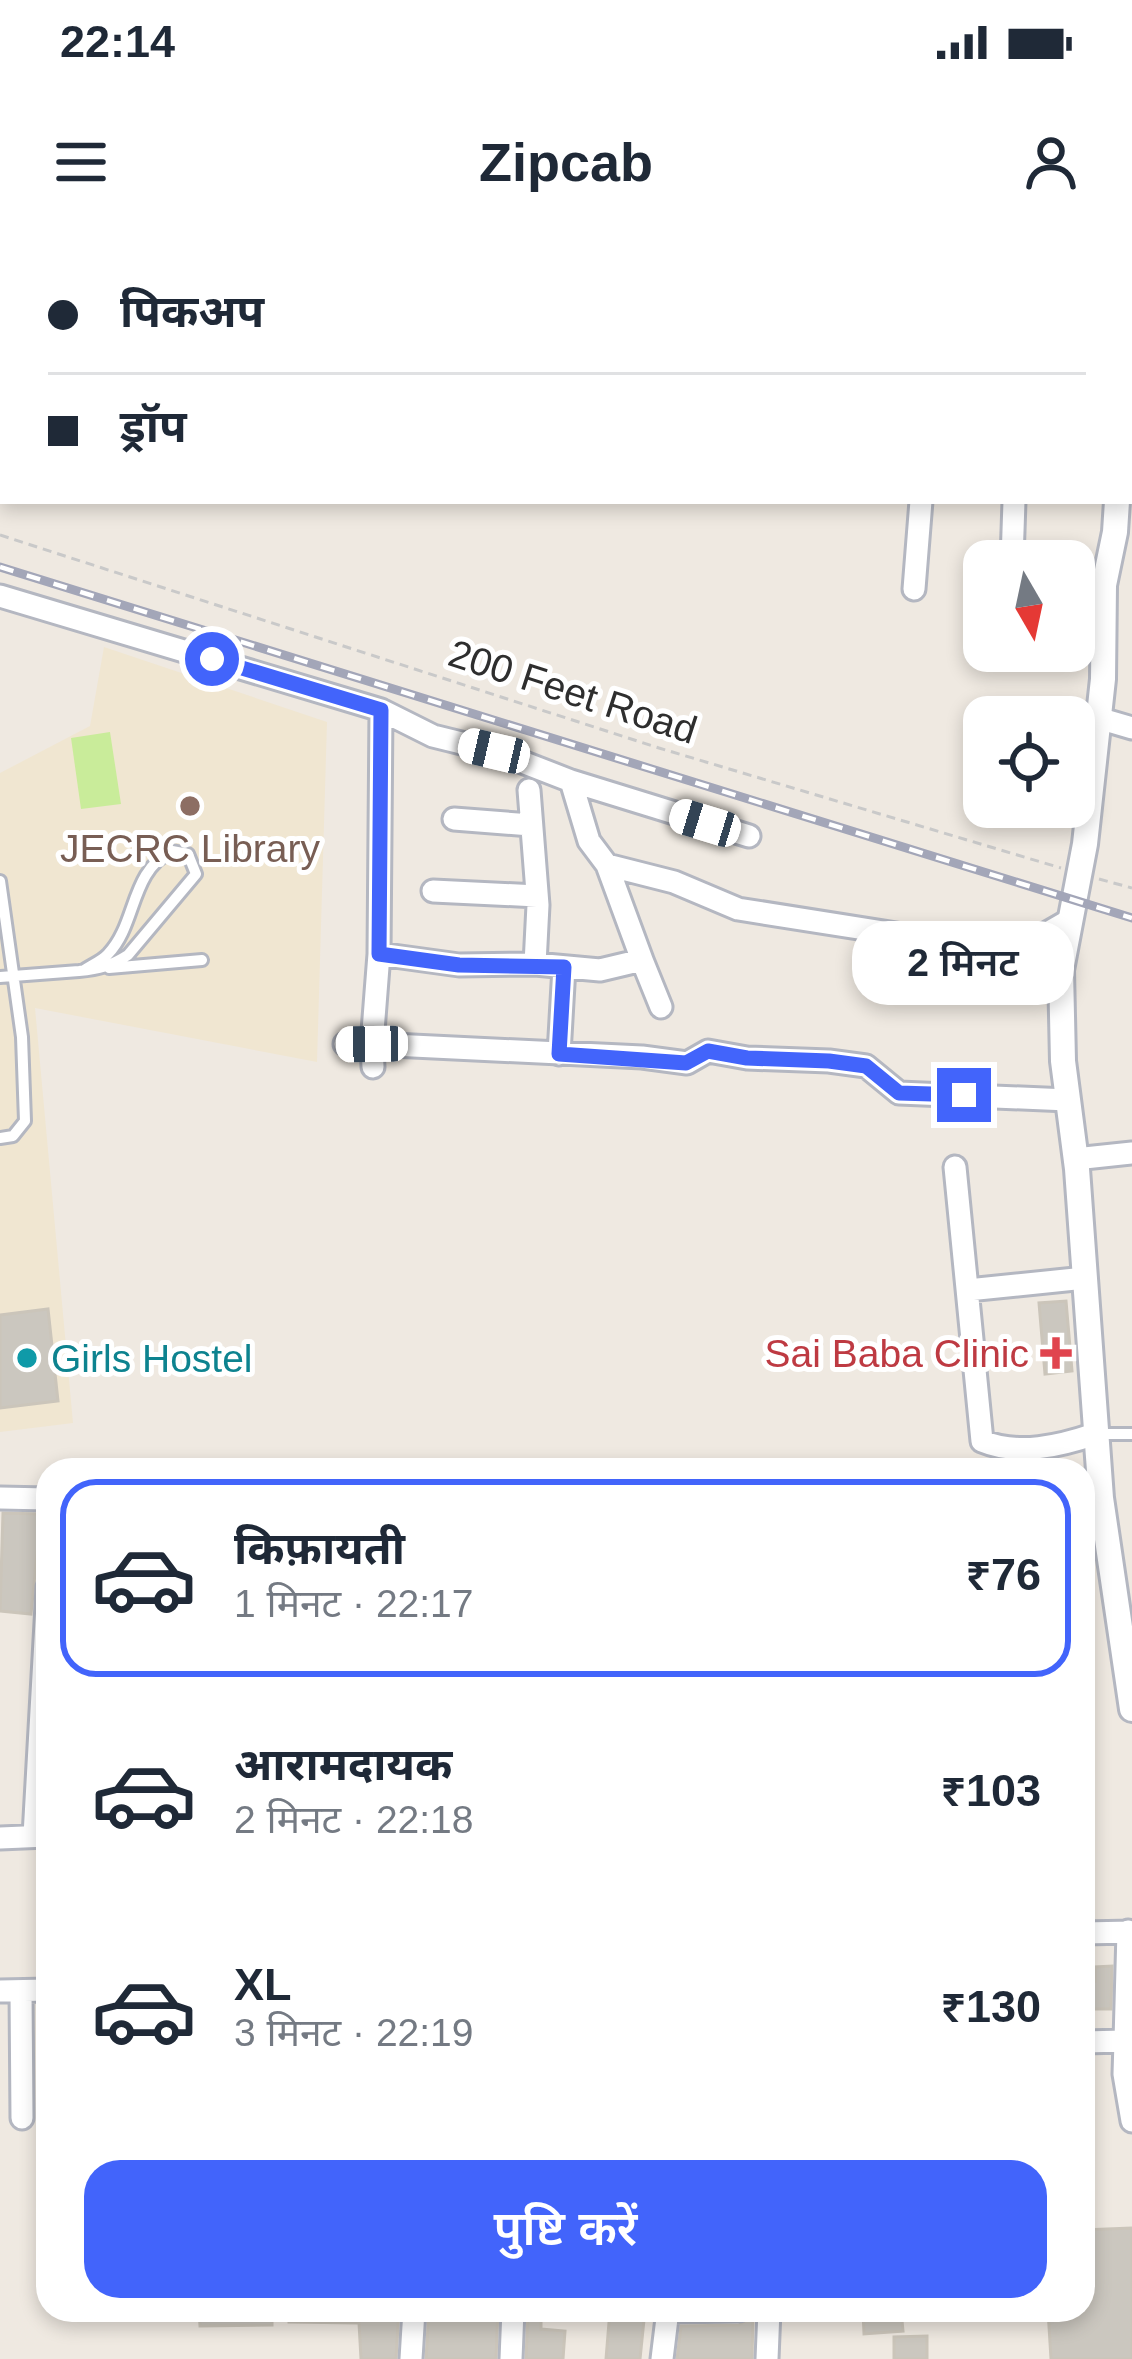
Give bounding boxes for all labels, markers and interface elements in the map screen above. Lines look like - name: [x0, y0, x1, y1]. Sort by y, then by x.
- text: 22:14: [60, 16, 175, 67]
- icon: menu: [48, 129, 114, 195]
- icon: person: [1018, 129, 1084, 195]
- text: Zipcab: [479, 132, 653, 192]
- text: पिकअप: [120, 286, 264, 337]
- text: ड्रॉप: [120, 401, 187, 452]
- north arrow: [963, 540, 1095, 672]
- map controls: [963, 540, 1095, 828]
- street label: 200 Feet Road: [444, 631, 702, 752]
- route start: [185, 632, 239, 686]
- button: locate: [963, 696, 1095, 828]
- car: [455, 725, 533, 777]
- marker: JECRC Library: [177, 793, 203, 819]
- car: [665, 795, 745, 851]
- place label: JECRC Library: [60, 827, 321, 870]
- callout: 2 मिनट: [853, 921, 1075, 1005]
- text: 2 मिनट: [907, 941, 1019, 984]
- car: [336, 1025, 408, 1063]
- route end: [937, 1068, 991, 1122]
- place label: Sai Baba Clinic: [765, 1332, 1029, 1375]
- place label: Girls Hostel: [51, 1337, 253, 1380]
- marker: Sai Baba Clinic: [1040, 1337, 1072, 1369]
- marker: Girls Hostel: [14, 1345, 40, 1371]
- text: किफ़ायती: [234, 1523, 405, 1574]
- icon: car: [90, 1524, 198, 1632]
- text: ₹76: [966, 1549, 1041, 1600]
- text: 1 मिनट · 22:17: [234, 1582, 474, 1625]
- text: आरामदायक: [234, 1739, 452, 1790]
- icon: car: [90, 1740, 198, 1848]
- text: ₹103: [941, 1765, 1041, 1816]
- text: 2 मिनट · 22:18: [234, 1798, 474, 1841]
- icon: car: [90, 1956, 198, 2064]
- text: XL: [234, 1959, 292, 2010]
- text: ₹130: [941, 1981, 1041, 2032]
- text: 3 मिनट · 22:19: [234, 2011, 474, 2054]
- button: पुष्टि करें: [84, 2160, 1047, 2298]

